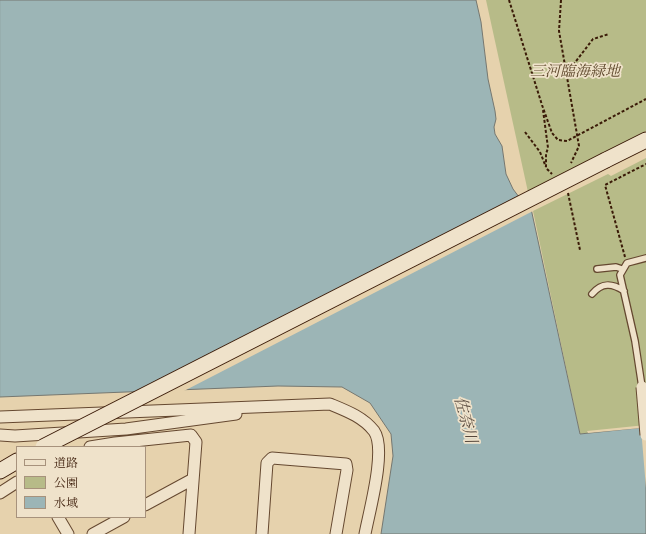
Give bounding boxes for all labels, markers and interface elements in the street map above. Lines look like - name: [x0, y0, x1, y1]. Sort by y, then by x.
- park label: 三河臨海緑地: [530, 63, 620, 81]
- water label: 佐奈川: [450, 394, 480, 446]
- legend: [16, 446, 146, 518]
- text: 道路: [54, 455, 78, 471]
- text: 公園: [54, 475, 78, 491]
- text: 水域: [54, 495, 78, 511]

